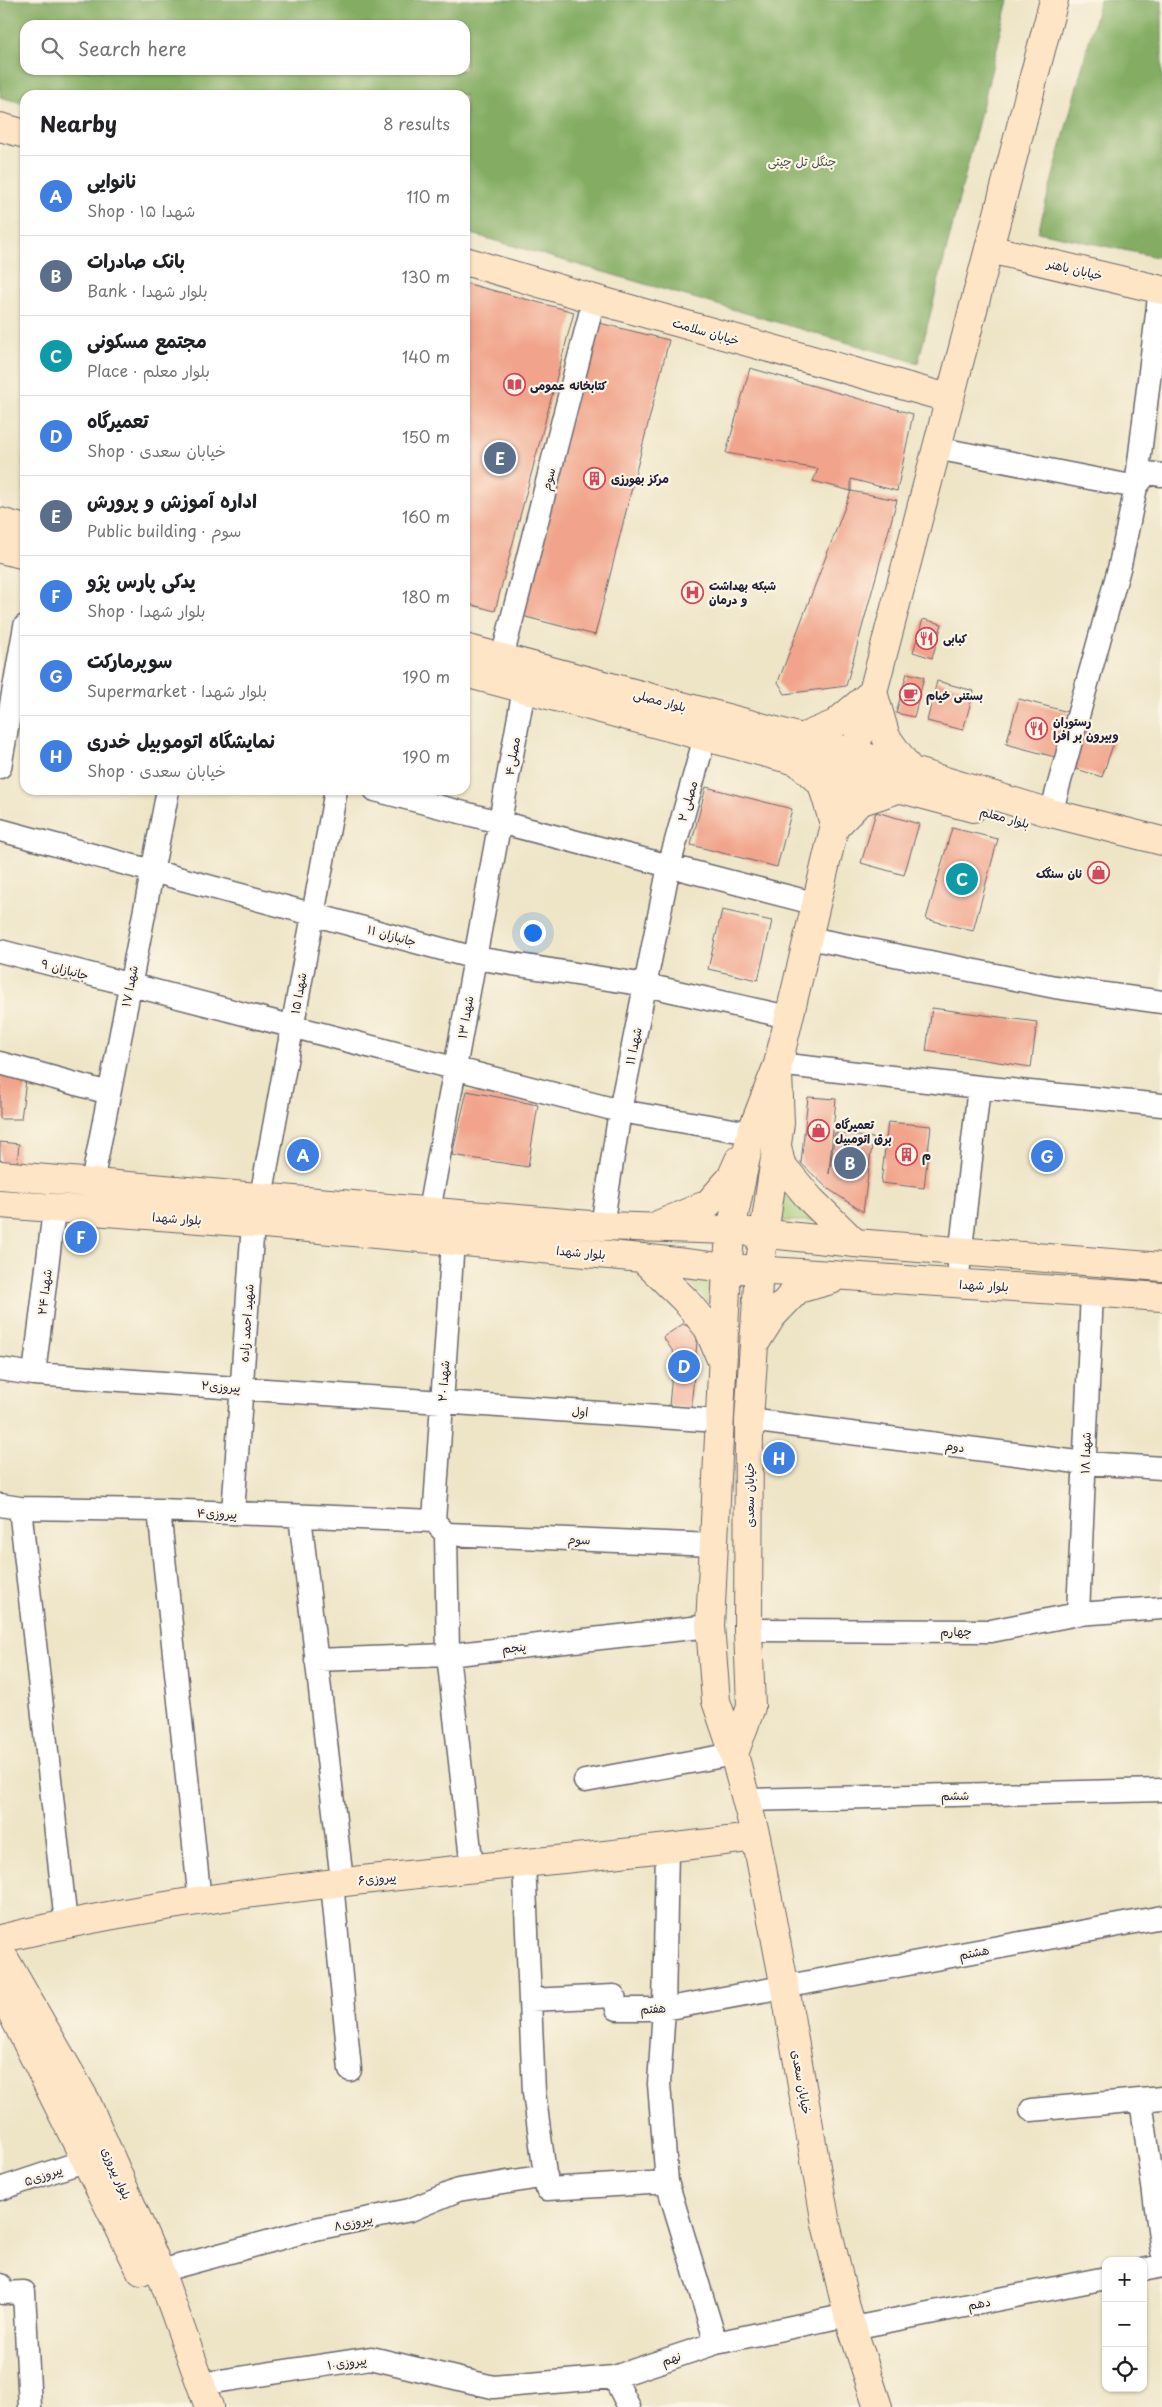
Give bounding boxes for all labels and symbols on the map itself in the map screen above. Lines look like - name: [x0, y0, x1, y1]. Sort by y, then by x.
- park label: جنگل تل چیتی: [768, 152, 836, 170]
- street label: خیابان باهنر: [1045, 254, 1104, 284]
- street label: خیابان سلامت: [671, 313, 741, 349]
- library icon: کتابخانه عمومی: [502, 373, 526, 397]
- place label: کتابخانه عمومی: [530, 376, 607, 394]
- pin: E: [484, 439, 516, 477]
- street label: سوم: [537, 466, 560, 492]
- building icon: مرکز بهورزی: [583, 466, 607, 490]
- place label: مرکز بهورزی: [611, 469, 669, 487]
- place label: شبکه بهداشت و درمان: [709, 576, 776, 608]
- hospital icon: شبکه بهداشت و درمان: [681, 580, 705, 604]
- restaurant icon: کبابی: [915, 626, 939, 650]
- place label: کبابی: [943, 629, 968, 647]
- cafe icon: بستنی خیام: [898, 683, 922, 707]
- street label: بلوار مصلی: [632, 684, 688, 716]
- place label: بستنی خیام: [926, 686, 983, 705]
- place label: رستوران وبیرون بر افرا: [1053, 712, 1119, 744]
- restaurant icon: رستوران وبیرون بر افرا: [1025, 716, 1049, 740]
- street label: مصلی۴: [500, 735, 524, 777]
- street label: مصلی ۲: [673, 778, 701, 824]
- street label: بلوار معلم: [978, 802, 1032, 833]
- pin: C: [946, 860, 978, 898]
- shop icon: نان سنگک: [1086, 861, 1110, 885]
- place label: نان سنگک: [1036, 864, 1082, 882]
- street label: جانبازان ۱۱: [366, 920, 418, 950]
- your location: [520, 920, 546, 946]
- street label: جانبازان ۹: [39, 954, 91, 984]
- street label: شهدا ۱۷: [116, 964, 142, 1008]
- street label: شهدا ۱۵: [286, 971, 310, 1015]
- street label: شهدا ۱۳: [452, 994, 478, 1040]
- street label: شهدا ۱۱: [620, 1026, 646, 1066]
- place label: تعمیرگاه برق اتومبیل: [835, 1115, 892, 1147]
- shop icon: تعمیرگاه برق اتومبیل: [807, 1119, 831, 1143]
- pin: A: [287, 1136, 319, 1174]
- pin: G: [1031, 1137, 1063, 1175]
- building icon: م: [894, 1143, 918, 1167]
- pin: B: [834, 1144, 866, 1182]
- place label: م: [922, 1146, 931, 1165]
- street label: بلوار شهدا: [152, 1207, 202, 1229]
- pin: F: [65, 1218, 97, 1256]
- street label: بلوار شهدا: [556, 1241, 606, 1263]
- street label: شهدا ۲۴: [32, 1268, 56, 1316]
- street label: بلوار شهدا: [959, 1275, 1009, 1295]
- street label: شهید احمد زاده: [234, 1283, 258, 1363]
- pin: D: [668, 1347, 700, 1385]
- street label: شهدا ۲۰: [433, 1360, 453, 1402]
- street label: پیروزی۲: [201, 1376, 241, 1396]
- street label: اول: [571, 1401, 589, 1421]
- street label: شهدا ۱۸: [1075, 1432, 1095, 1474]
- street label: دوم: [944, 1436, 966, 1457]
- pin: H: [763, 1439, 795, 1477]
- street label: خیابان سعدی: [740, 1463, 758, 1527]
- street label: پیروزی۴: [197, 1503, 237, 1523]
- street label: سوم: [567, 1530, 591, 1549]
- street label: چهارم: [940, 1622, 972, 1641]
- street label: پنجم: [501, 1637, 527, 1658]
- street label: ششم: [941, 1786, 969, 1805]
- street label: پیروزی۶: [357, 1867, 397, 1889]
- street label: هشتم: [957, 1940, 991, 1965]
- street label: هفتم: [640, 1998, 667, 2019]
- street label: خیابان سعدی: [788, 2049, 816, 2115]
- street label: بلوار پیروزی: [98, 2144, 136, 2202]
- street label: پیروزی۵: [21, 2160, 65, 2190]
- street label: پیروزی۸: [332, 2209, 374, 2235]
- street label: دهم: [966, 2292, 992, 2315]
- street label: نهم: [659, 2346, 684, 2371]
- street label: پیروزی۱۰: [326, 2350, 368, 2374]

